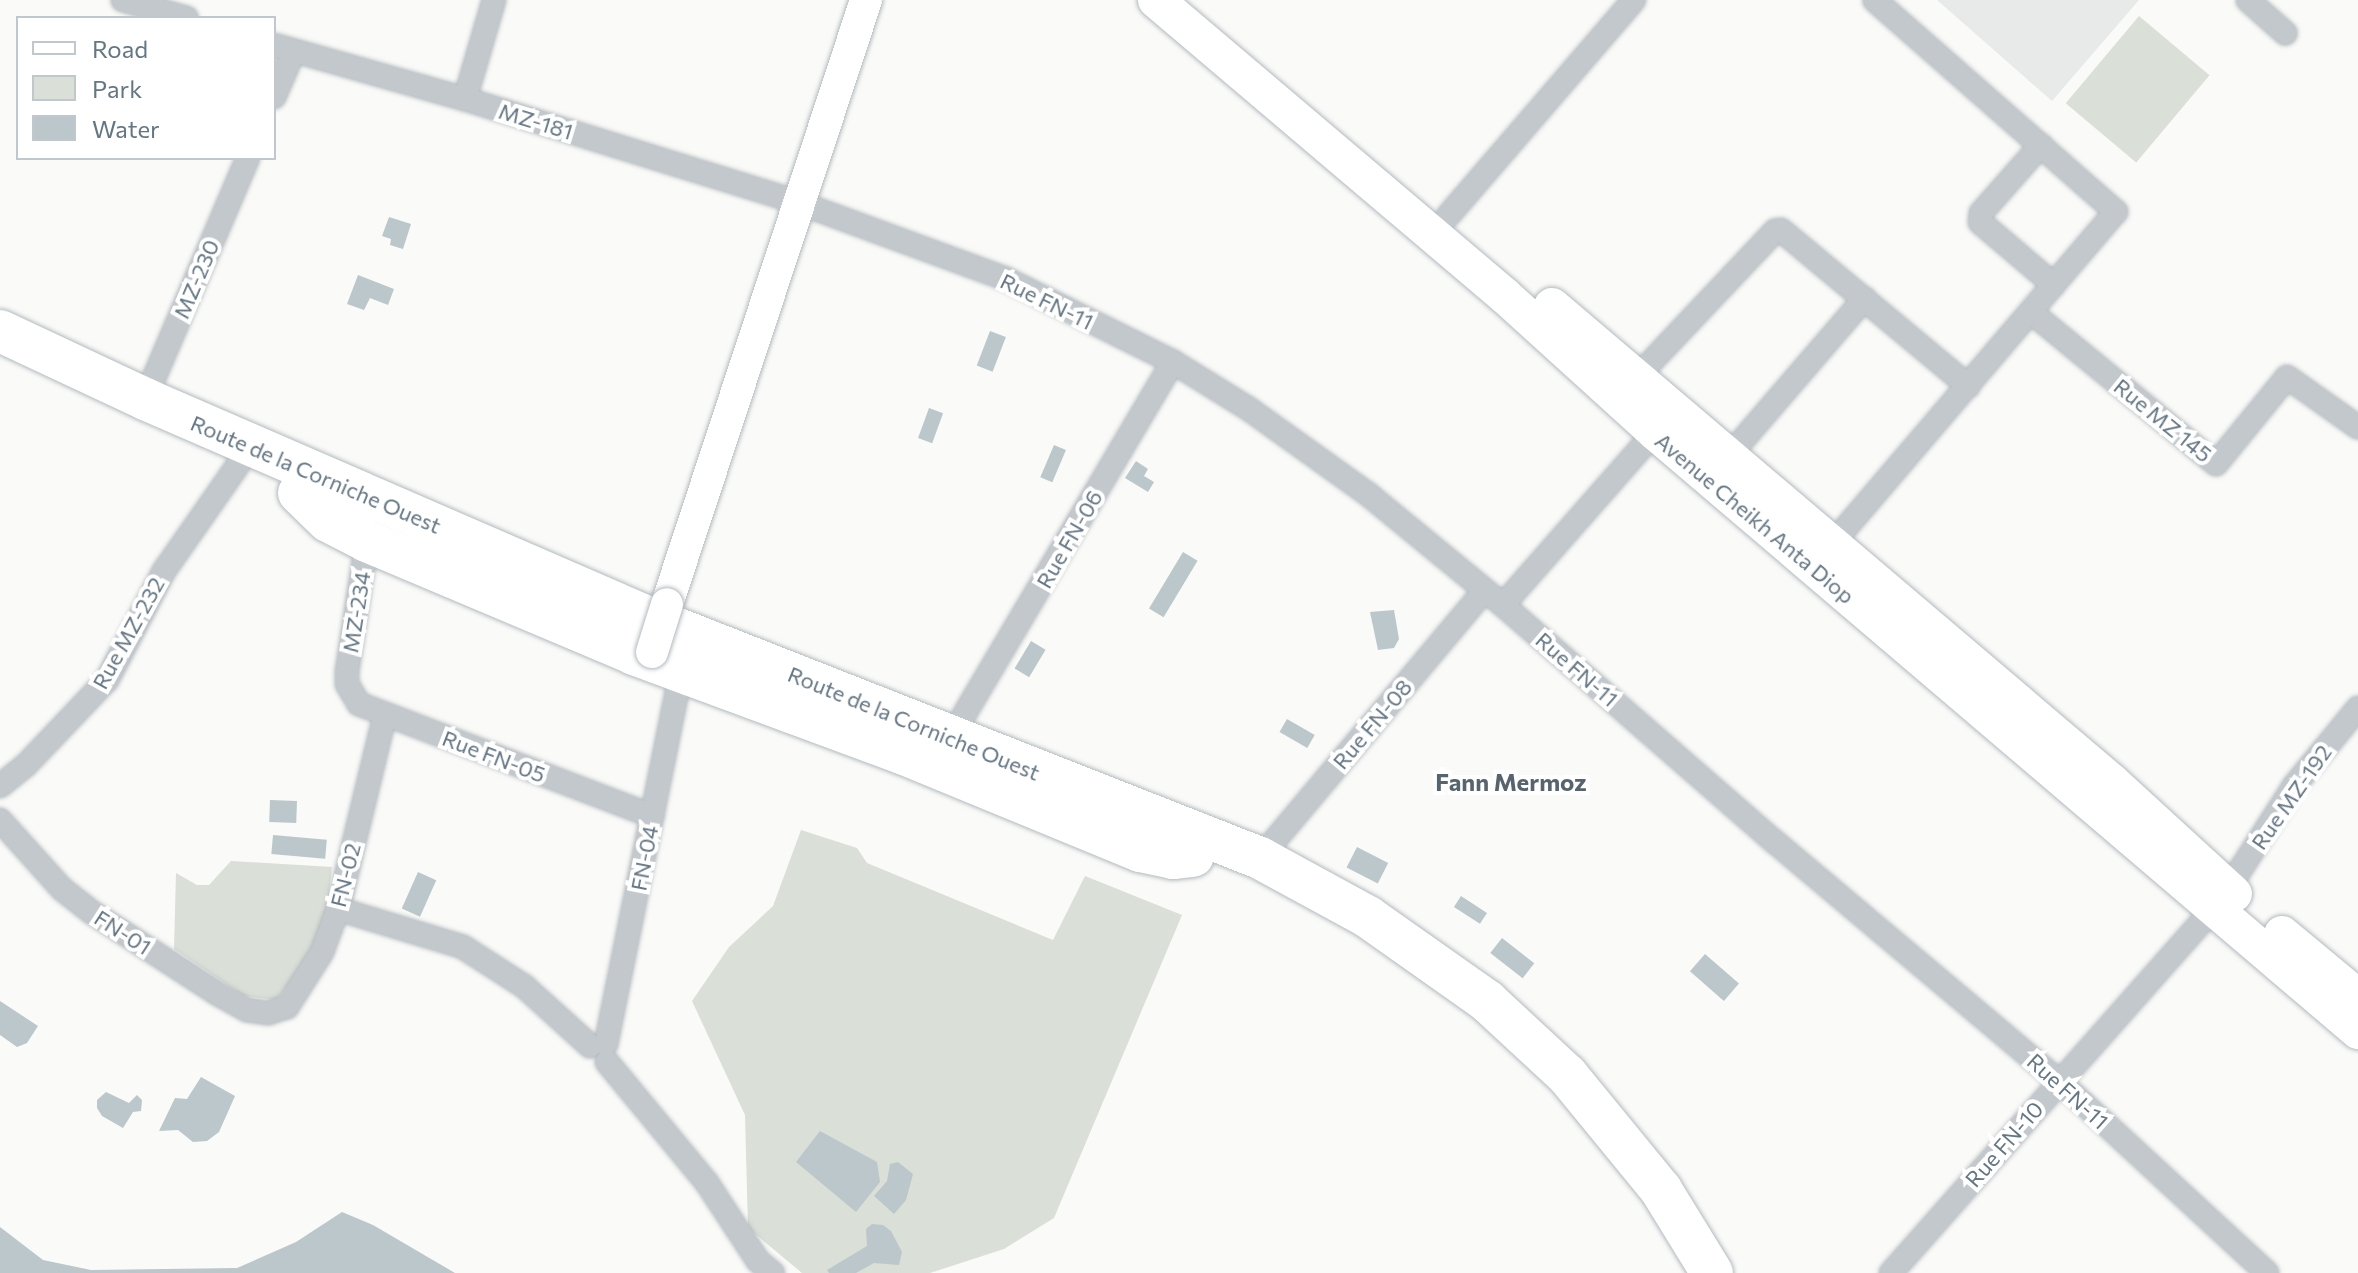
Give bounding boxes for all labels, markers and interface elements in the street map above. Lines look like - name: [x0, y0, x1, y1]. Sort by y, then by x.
- legend: [16, 16, 276, 160]
- text: Road: [92, 34, 148, 63]
- text: Park: [92, 74, 142, 103]
- street label: MZ-181: [496, 97, 576, 145]
- text: Water: [92, 114, 160, 143]
- street label: MZ-230: [168, 236, 224, 322]
- street label: Rue FN-11: [996, 267, 1098, 335]
- street label: Rue MZ 145: [2109, 373, 2217, 467]
- street label: Route de la Corniche Ouest: [187, 409, 445, 539]
- street label: Avenue Cheikh Anta Diop: [1650, 427, 1860, 609]
- street label: Rue FN-06: [1030, 485, 1108, 593]
- street label: MZ-234: [337, 569, 375, 655]
- street label: Rue MZ-232: [86, 573, 170, 693]
- street label: Rue FN-11: [1531, 626, 1623, 712]
- street label: Route de la Corniche Ouest: [784, 660, 1044, 786]
- street label: Rue FN-08: [1327, 674, 1417, 774]
- street label: Rue FN-05: [439, 724, 549, 788]
- street label: Rue MZ-192: [2245, 740, 2337, 854]
- district label: Fann Mermoz: [1435, 768, 1587, 796]
- street label: FN-04: [625, 823, 663, 893]
- street label: FN-02: [324, 840, 366, 910]
- street label: FN-01: [90, 904, 156, 960]
- street label: Rue FN-11: [2022, 1048, 2114, 1134]
- street label: Rue FN-10: [1960, 1096, 2048, 1192]

